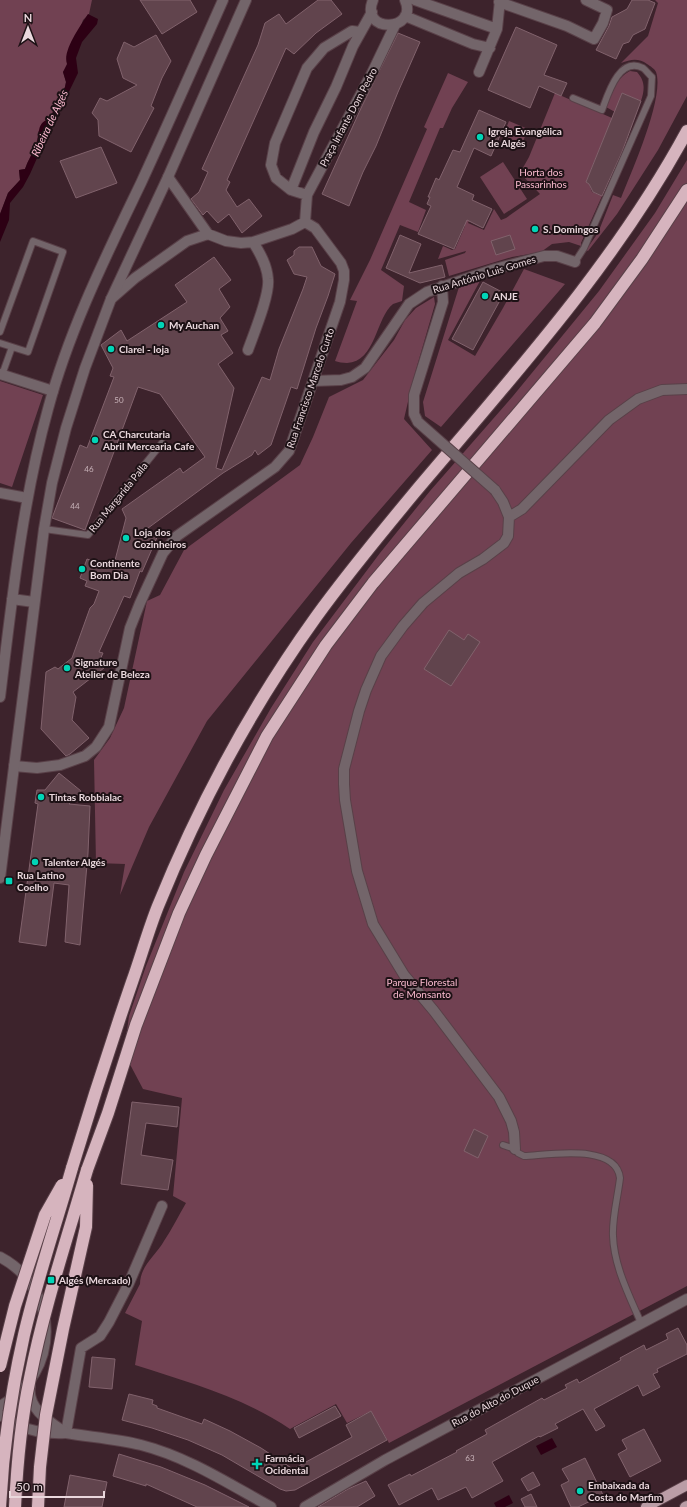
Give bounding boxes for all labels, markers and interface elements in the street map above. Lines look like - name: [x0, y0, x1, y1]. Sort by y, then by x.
- north arrow: [8, 8, 48, 48]
- text: N: [24, 11, 32, 24]
- street label: Praça Infante Dom Pedro: [317, 65, 379, 168]
- water label: Ribeira de Algés: [28, 87, 70, 158]
- place label: Igreja Evangélica de Algés: [488, 125, 562, 149]
- marker: Igreja Evangélica de Algés: [475, 132, 485, 142]
- park label: Horta dos Passarinhos: [515, 166, 567, 190]
- place label: S. Domingos: [543, 223, 599, 235]
- marker: S. Domingos: [530, 224, 540, 234]
- street label: Rua António Luis Gomes: [431, 253, 537, 295]
- place label: ANJE: [492, 290, 518, 302]
- marker: ANJE: [480, 291, 490, 301]
- place label: My Auchan: [169, 319, 219, 331]
- marker: My Auchan: [156, 320, 166, 330]
- street label: Rua Francisco Marcelo Curto: [284, 326, 336, 450]
- place label: Clarel - loja: [119, 343, 169, 355]
- marker: Clarel - loja: [106, 344, 116, 354]
- house number: 50: [114, 395, 124, 405]
- place label: CA Charcutaria Abril Mercearia Cafe: [102, 428, 195, 452]
- marker: CA Charcutaria Abril Mercearia Cafe: [90, 435, 100, 445]
- street label: Rua Margarida Palla: [86, 460, 150, 534]
- house number: 46: [84, 464, 94, 474]
- house number: 44: [70, 501, 80, 511]
- place label: Loja dos Cozinheiros: [134, 526, 187, 550]
- marker: Loja dos Cozinheiros: [121, 533, 131, 543]
- place label: Continente Bom Dia: [90, 557, 140, 581]
- marker: Continente Bom Dia: [77, 564, 87, 574]
- place label: Signature Atelier de Beleza: [74, 656, 150, 680]
- marker: Signature Atelier de Beleza: [62, 663, 72, 673]
- place label: Tintas Robbialac: [49, 791, 122, 803]
- marker: Tintas Robbialac: [36, 792, 46, 802]
- place label: Talenter Algés: [43, 856, 106, 868]
- marker: Talenter Algés: [30, 857, 40, 867]
- place label: Rua Latino Coelho: [17, 869, 65, 893]
- marker: Rua Latino Coelho: [4, 876, 14, 886]
- park label: Parque Florestal de Monsanto: [387, 976, 457, 1000]
- place label: Algés (Mercado): [58, 1274, 131, 1286]
- marker: Algés (Mercado): [46, 1275, 56, 1285]
- street label: Rua do Alto do Duque: [449, 1373, 541, 1429]
- place label: Farmácia Ocidental: [265, 1452, 308, 1476]
- house number: 63: [465, 1453, 475, 1463]
- marker: Farmácia Ocidental: [252, 1459, 262, 1469]
- scale bar: [10, 1473, 104, 1499]
- text: 50 m: [16, 1479, 43, 1494]
- place label: Embaixada da Costa do Marfim: [588, 1479, 662, 1503]
- marker: Embaixada da Costa do Marfim: [575, 1486, 585, 1496]

